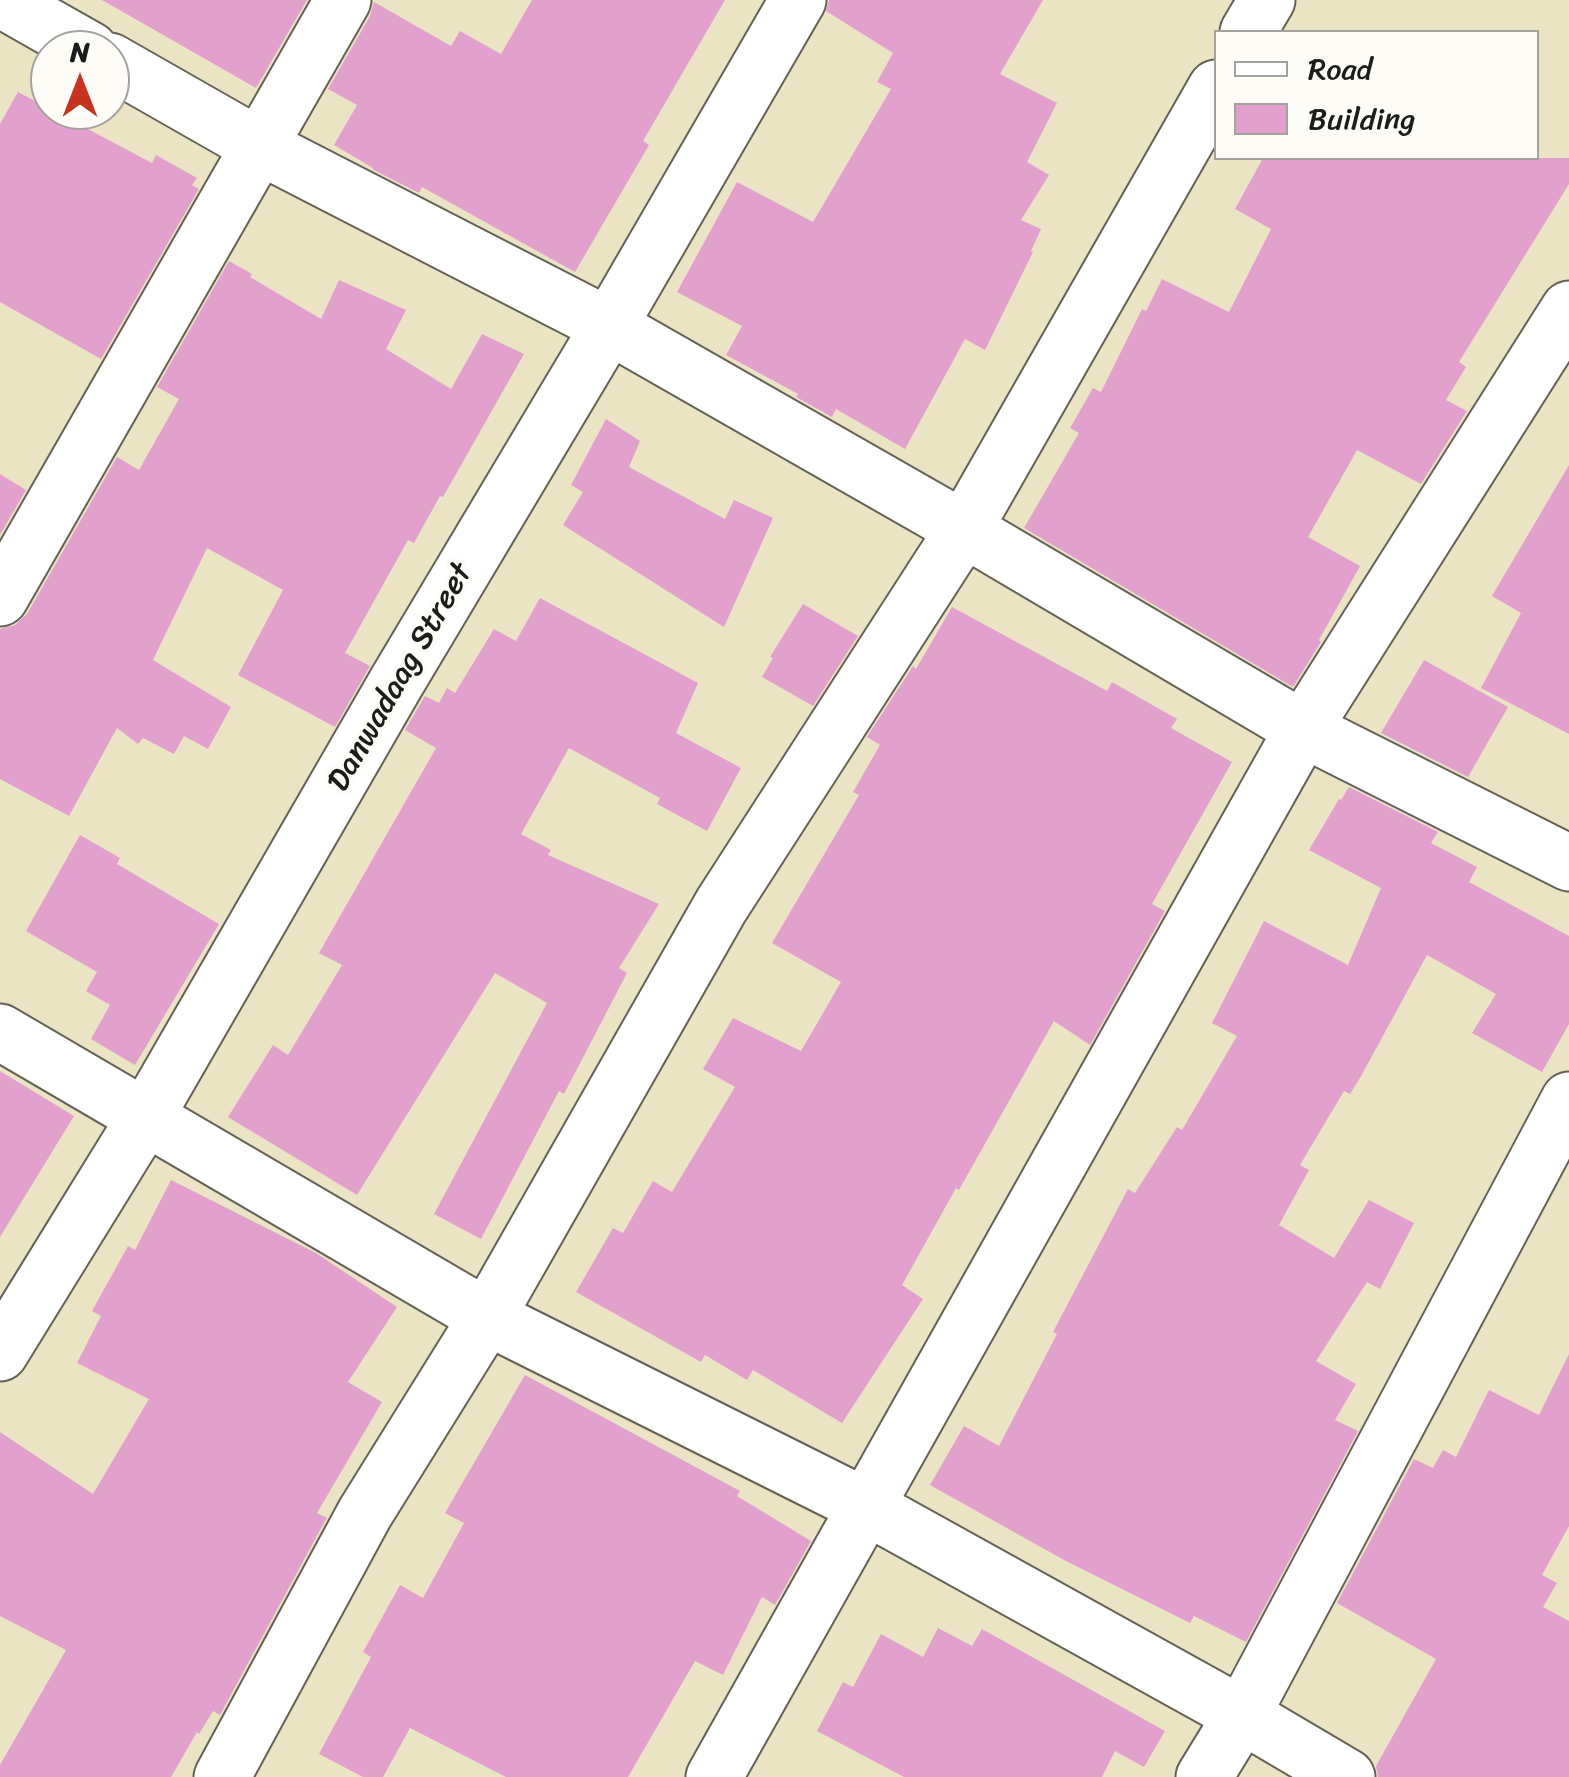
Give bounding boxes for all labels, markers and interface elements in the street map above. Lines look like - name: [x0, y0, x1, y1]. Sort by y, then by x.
- text: N: [70, 27, 90, 76]
- north arrow: [30, 30, 130, 130]
- legend: [1214, 30, 1539, 160]
- text: Road: [1308, 42, 1372, 96]
- text: Building: [1308, 92, 1415, 146]
- street label: Danwadaag Street: [320, 557, 482, 799]

